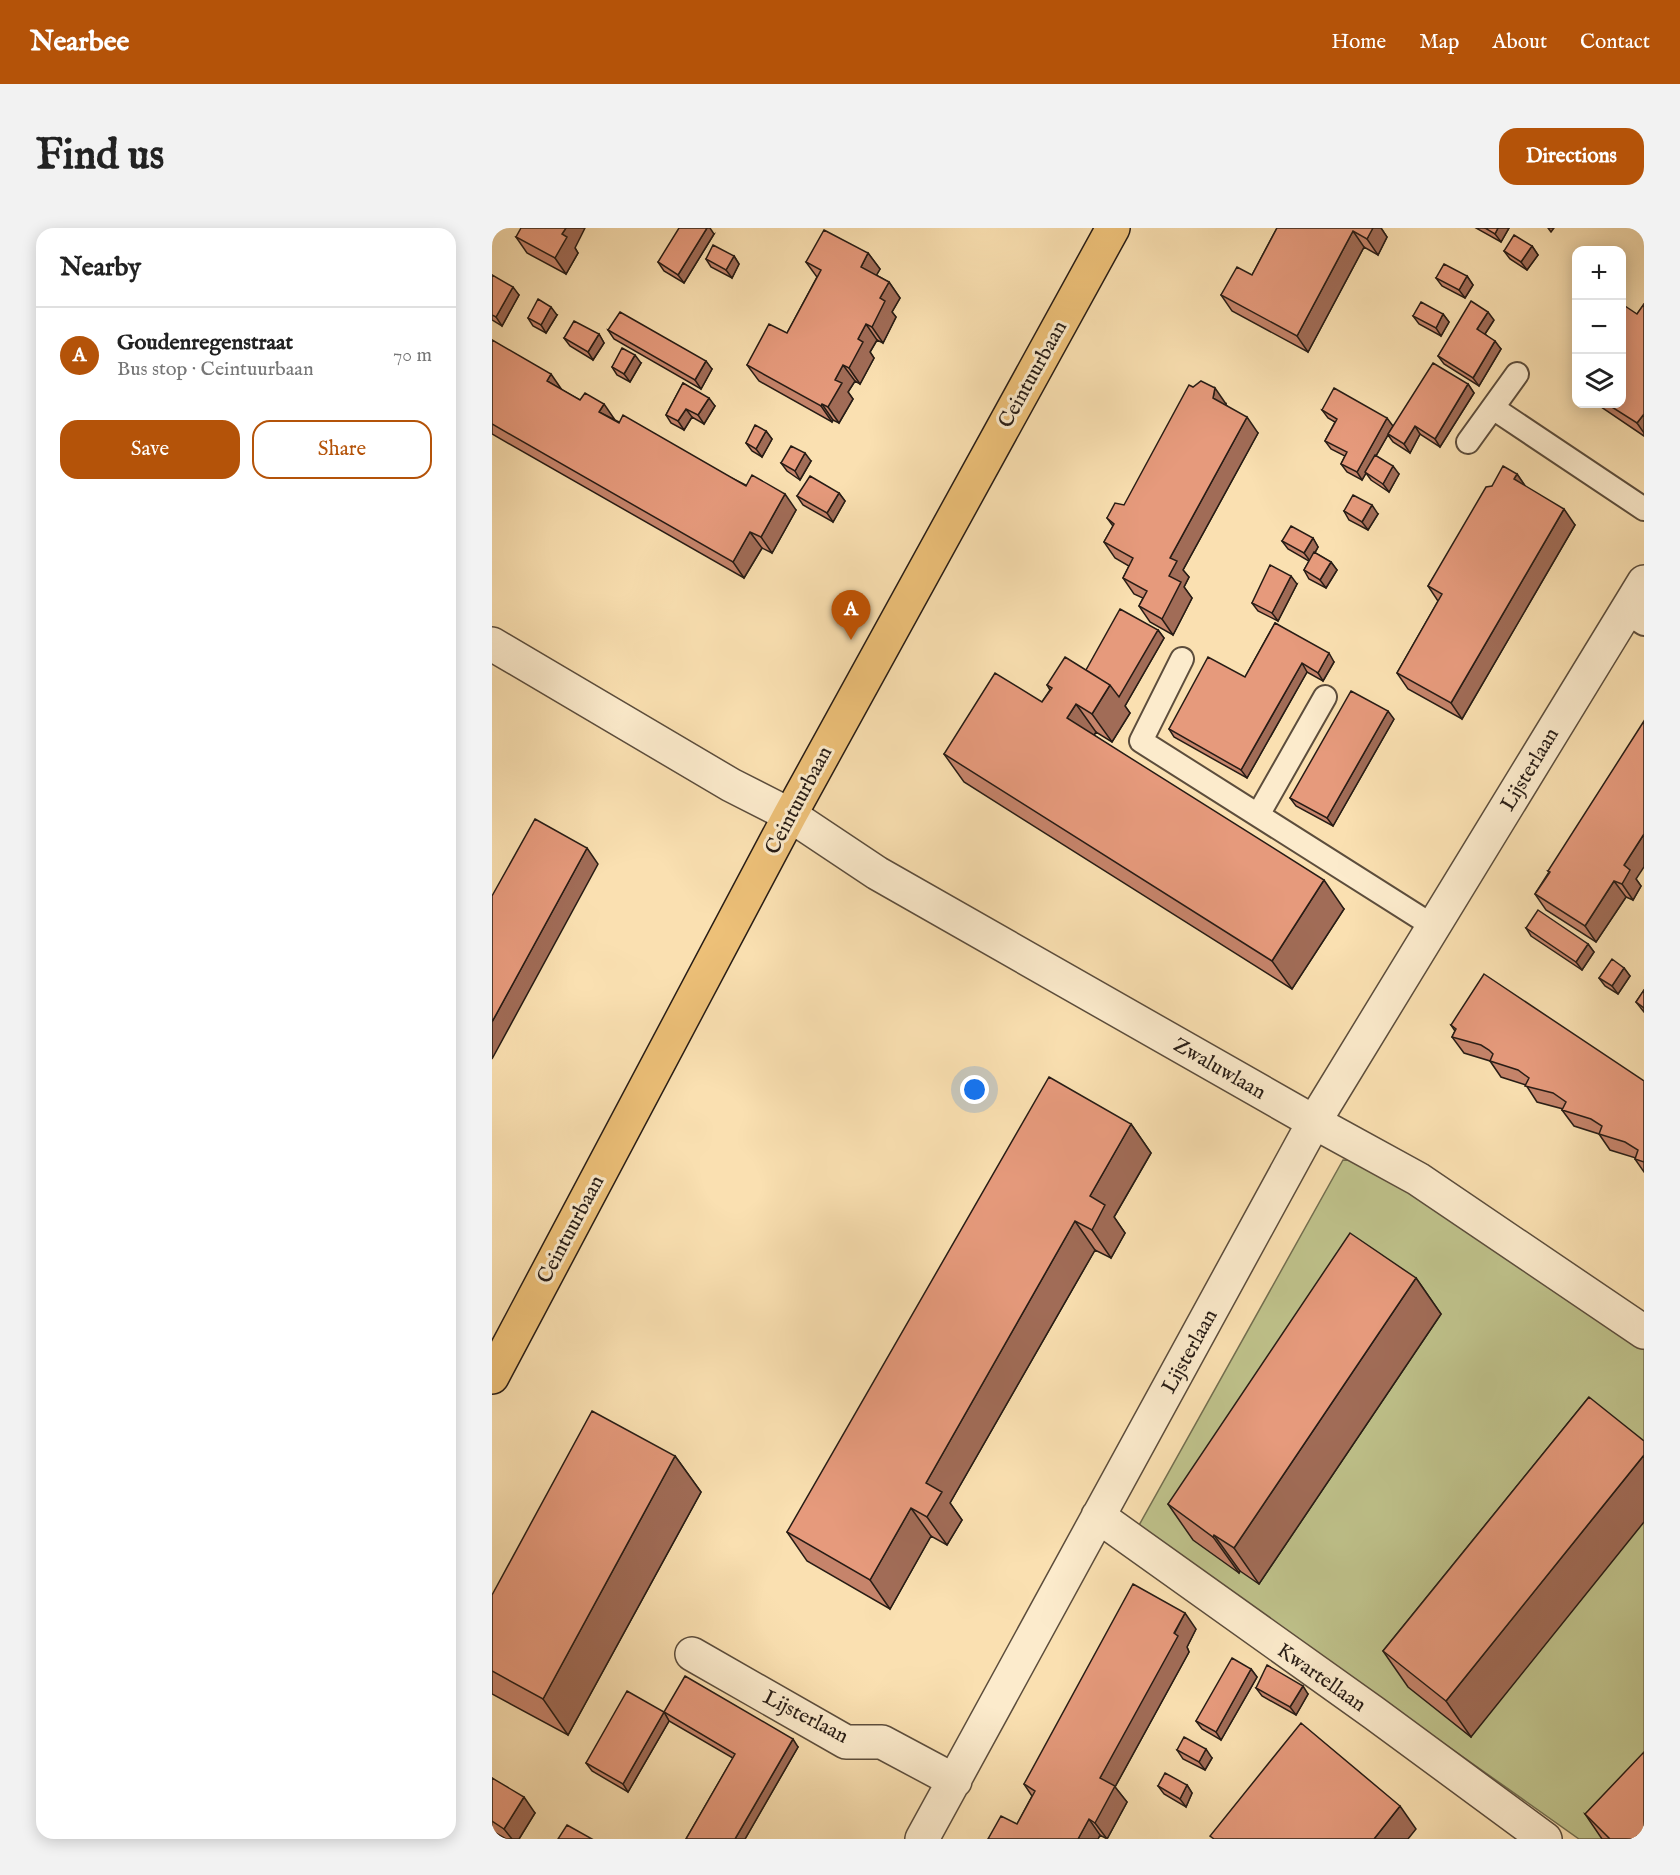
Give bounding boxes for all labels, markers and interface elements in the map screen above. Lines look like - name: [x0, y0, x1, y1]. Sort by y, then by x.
- text: Nearbee: [30, 25, 129, 60]
- text: Home: [1331, 29, 1386, 56]
- text: Map: [1419, 29, 1459, 56]
- text: About: [1492, 29, 1547, 56]
- text: Contact: [1580, 29, 1650, 56]
- button: Directions: [1499, 128, 1644, 185]
- text: Find us: [36, 130, 164, 183]
- map controls: [1572, 246, 1626, 408]
- button: +: [1572, 246, 1626, 300]
- text: Nearby: [60, 251, 141, 284]
- button: −: [1572, 300, 1626, 354]
- street label: Ceintuurbaan: [993, 316, 1074, 433]
- text: Goudenregenstraat: [117, 329, 293, 357]
- text: A: [73, 343, 86, 368]
- text: 70 m: [393, 343, 432, 368]
- button: layers: [1572, 354, 1626, 408]
- text: Bus stop · Ceintuurbaan: [117, 357, 314, 382]
- button: Save: [60, 420, 240, 479]
- button: Share: [252, 420, 432, 479]
- pin: A: [832, 590, 870, 640]
- street label: Lijsterlaan: [1495, 723, 1566, 816]
- street label: Ceintuurbaan: [760, 742, 839, 859]
- street label: Zwaluwlaan: [1168, 1032, 1270, 1107]
- your location: [960, 1075, 989, 1104]
- street label: Ceintuurbaan: [532, 1171, 611, 1288]
- street label: Lijsterlaan: [1156, 1305, 1225, 1399]
- street label: Kwartellaan: [1271, 1638, 1371, 1719]
- street label: Lijsterlaan: [758, 1684, 853, 1750]

